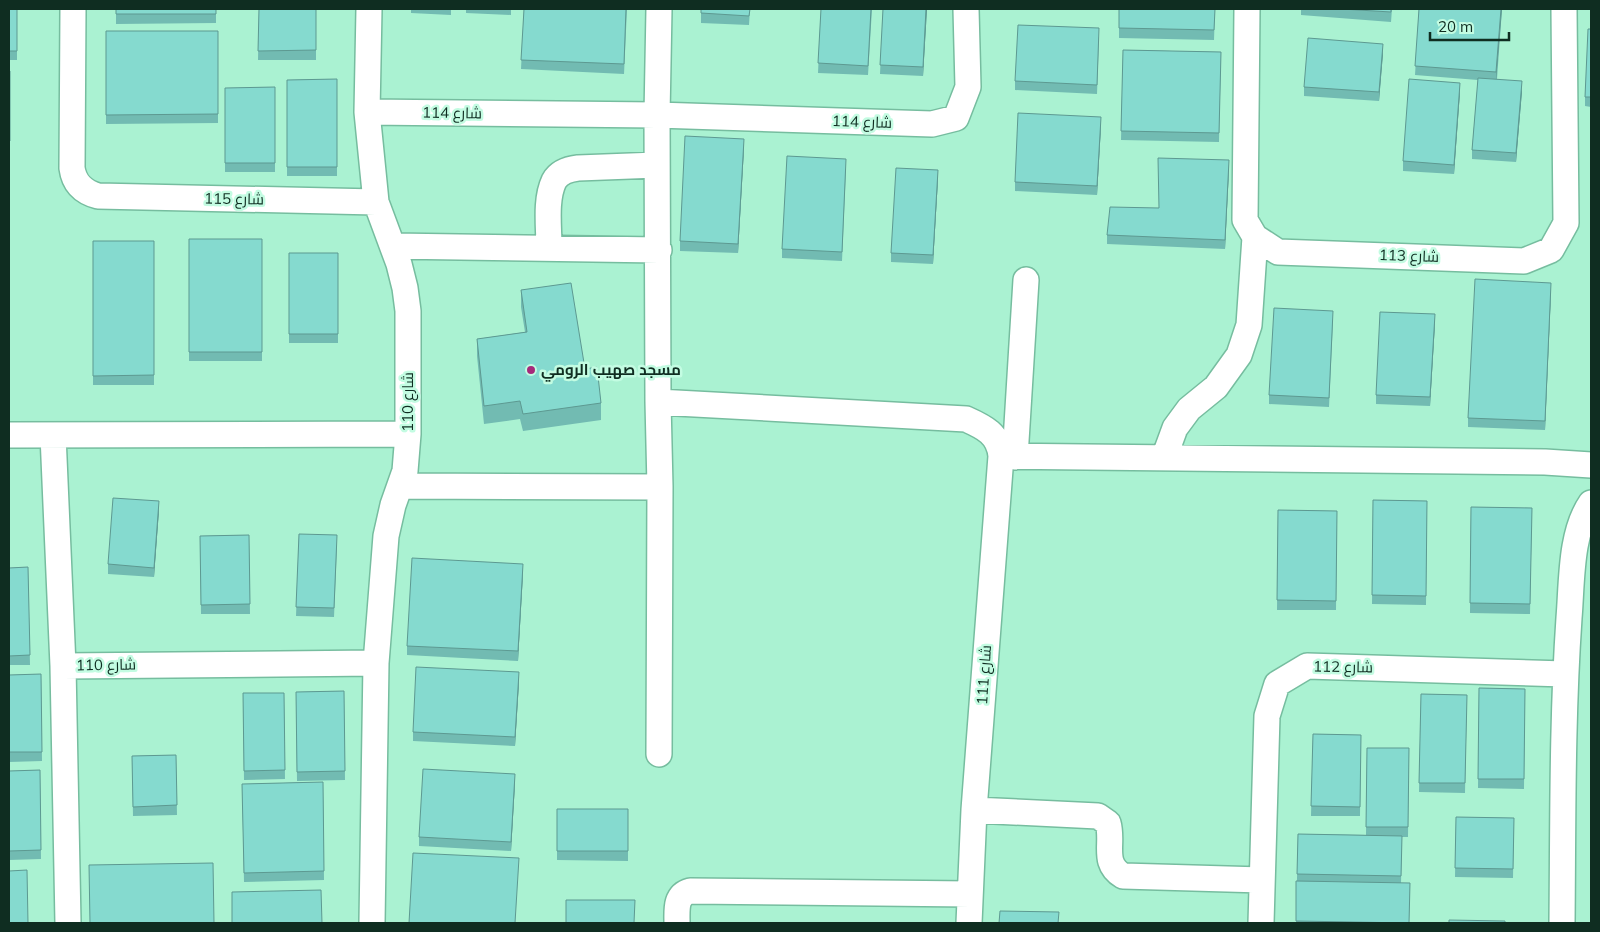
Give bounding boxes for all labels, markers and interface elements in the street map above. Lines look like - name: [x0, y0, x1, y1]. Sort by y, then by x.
- scale bar: [1430, 10, 1509, 42]
- text: 20 m: [1438, 17, 1473, 36]
- street label: شارع 114: [422, 102, 482, 125]
- street label: شارع 114: [832, 111, 892, 134]
- street label: شارع 115: [204, 188, 264, 211]
- street label: شارع 113: [1379, 245, 1439, 268]
- place label: مسجد صهيب الرومي: [541, 360, 681, 382]
- marker: مسجد صهيب الرومي: [525, 364, 537, 376]
- street label: شارع 110: [398, 372, 419, 432]
- street label: شارع 111: [972, 644, 997, 706]
- street label: شارع 110: [76, 654, 136, 677]
- street label: شارع 112: [1313, 656, 1373, 679]

